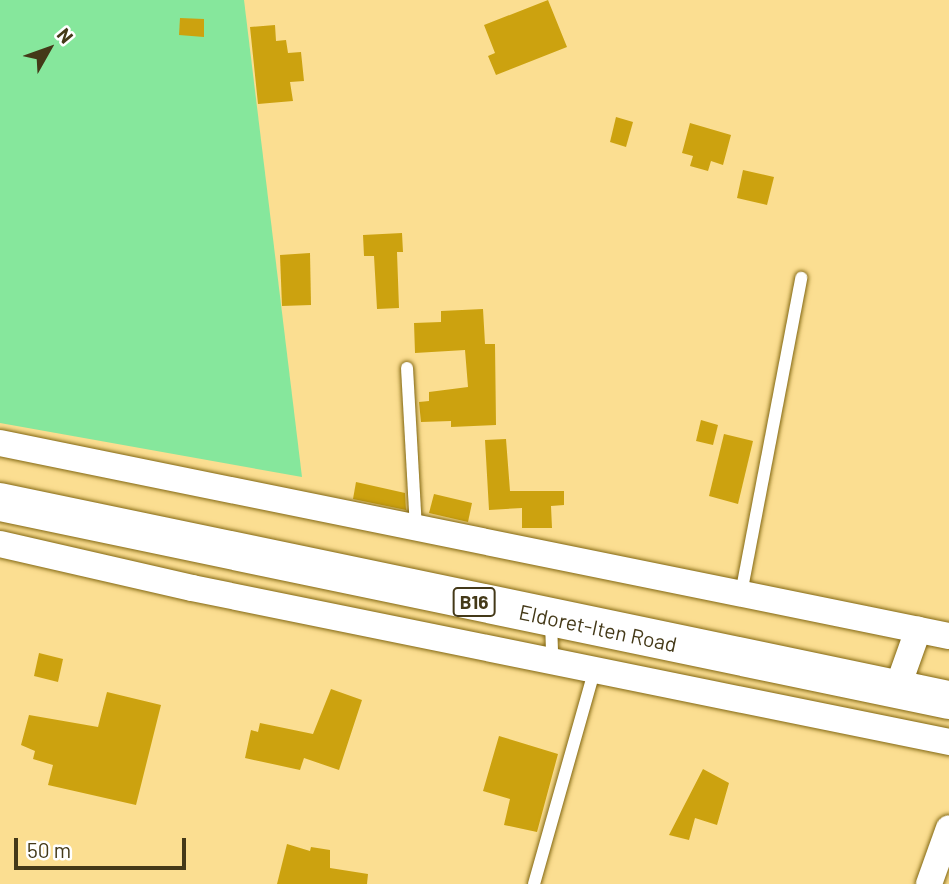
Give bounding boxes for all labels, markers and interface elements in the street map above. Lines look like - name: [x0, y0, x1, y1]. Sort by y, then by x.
- north arrow: [14, 14, 84, 84]
- text: N: [53, 23, 78, 47]
- road number: B16: [451, 586, 497, 618]
- street label: Eldoret-Iten Road: [517, 599, 679, 657]
- scale bar: [18, 824, 189, 868]
- text: 50 m: [27, 837, 71, 862]

